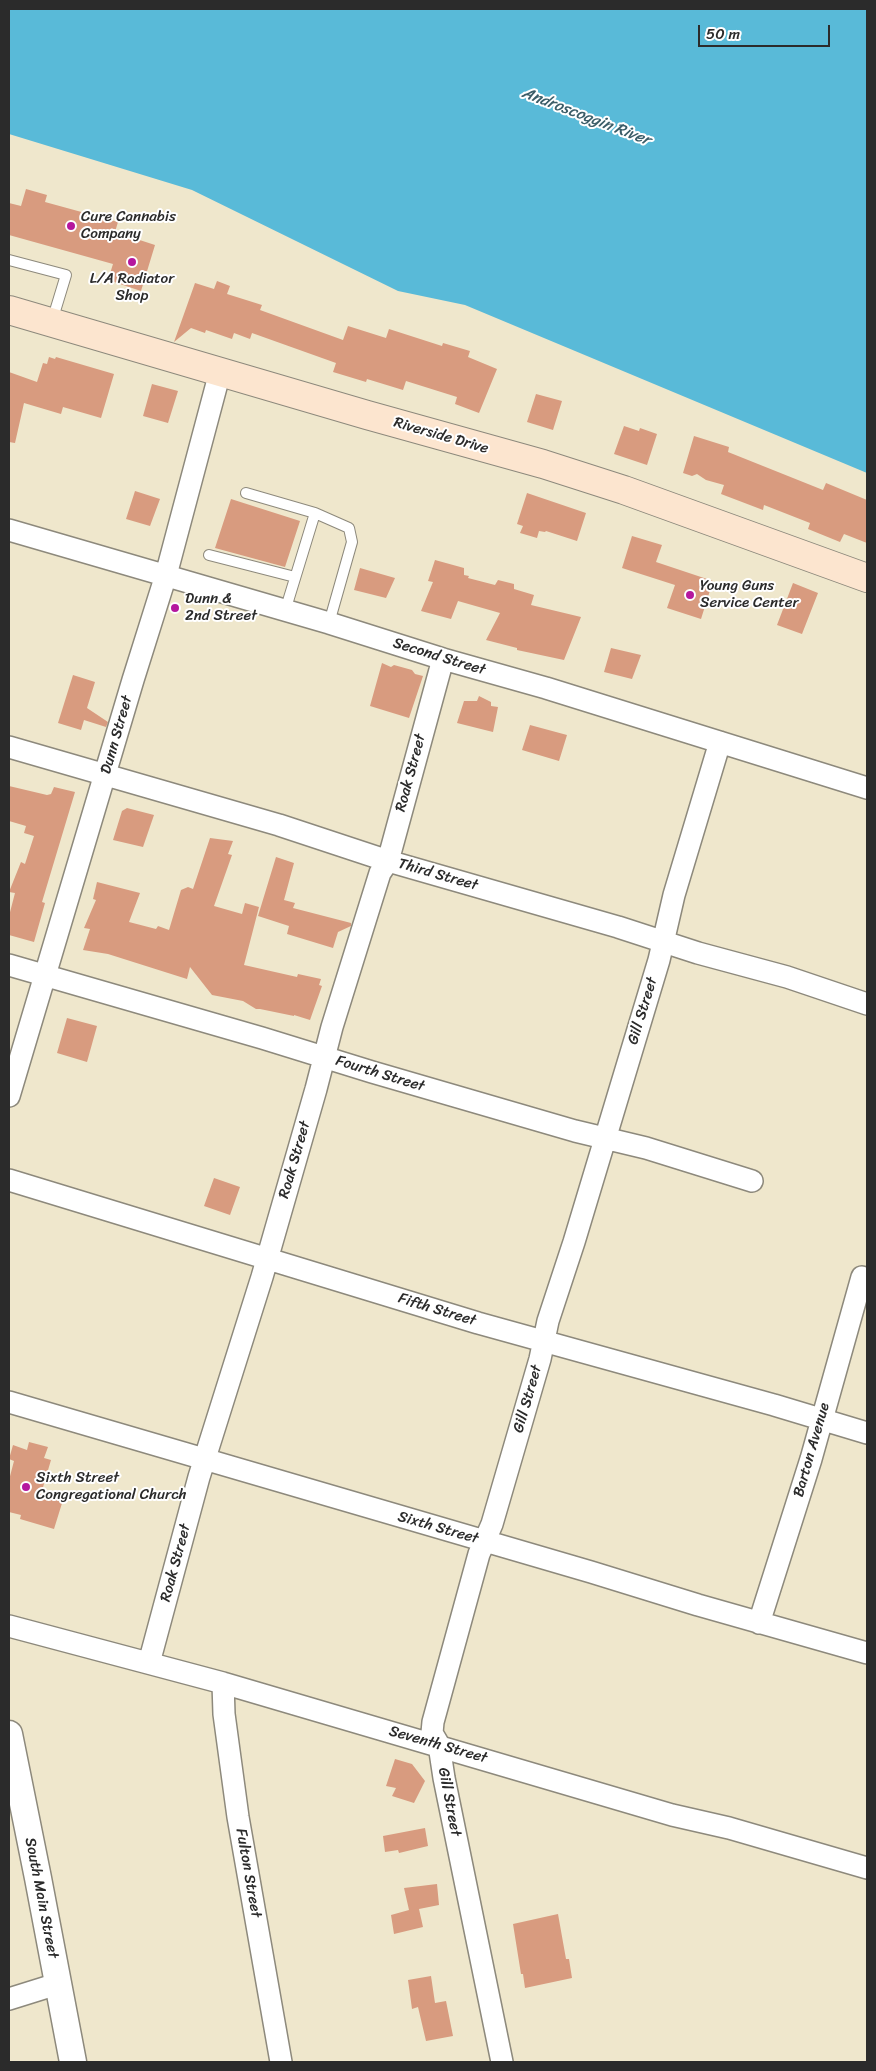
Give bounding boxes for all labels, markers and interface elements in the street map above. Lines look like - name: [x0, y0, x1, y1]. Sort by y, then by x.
- scale bar: [701, 15, 834, 47]
- text: 50 m: [706, 21, 740, 47]
- water label: Androscoggin River: [519, 84, 653, 150]
- place label: Cure Cannabis Company: [81, 208, 176, 243]
- marker: Cure Cannabis Company: [65, 220, 77, 232]
- marker: L/A Radiator Shop: [126, 256, 138, 268]
- place label: L/A Radiator Shop: [90, 270, 174, 305]
- street label: Riverside Drive: [391, 414, 491, 458]
- place label: Young Guns Service Center: [700, 577, 799, 612]
- marker: Young Guns Service Center: [684, 589, 696, 601]
- place label: Dunn & 2nd Street: [185, 590, 257, 625]
- marker: Dunn & 2nd Street: [169, 602, 181, 614]
- street label: Second Street: [391, 634, 487, 680]
- street label: Dunn Street: [97, 694, 137, 776]
- street label: Roak Street: [392, 732, 430, 814]
- street label: Third Street: [396, 855, 480, 895]
- street label: Gill Street: [624, 975, 662, 1047]
- street label: Fourth Street: [333, 1052, 427, 1096]
- street label: Roak Street: [275, 1119, 315, 1201]
- street label: Fifth Street: [396, 1290, 478, 1330]
- street label: Gill Street: [510, 1363, 546, 1435]
- street label: Barton Avenue: [790, 1401, 834, 1499]
- place label: Sixth Street Congregational Church: [36, 1469, 187, 1504]
- marker: Sixth Street Congregational Church: [20, 1481, 32, 1493]
- street label: Sixth Street: [396, 1508, 480, 1548]
- street label: Roak Street: [157, 1522, 195, 1604]
- street label: Seventh Street: [387, 1722, 489, 1768]
- street label: Gill Street: [434, 1766, 464, 1838]
- street label: Fulton Street: [231, 1827, 265, 1919]
- street label: South Main Street: [20, 1836, 62, 1960]

